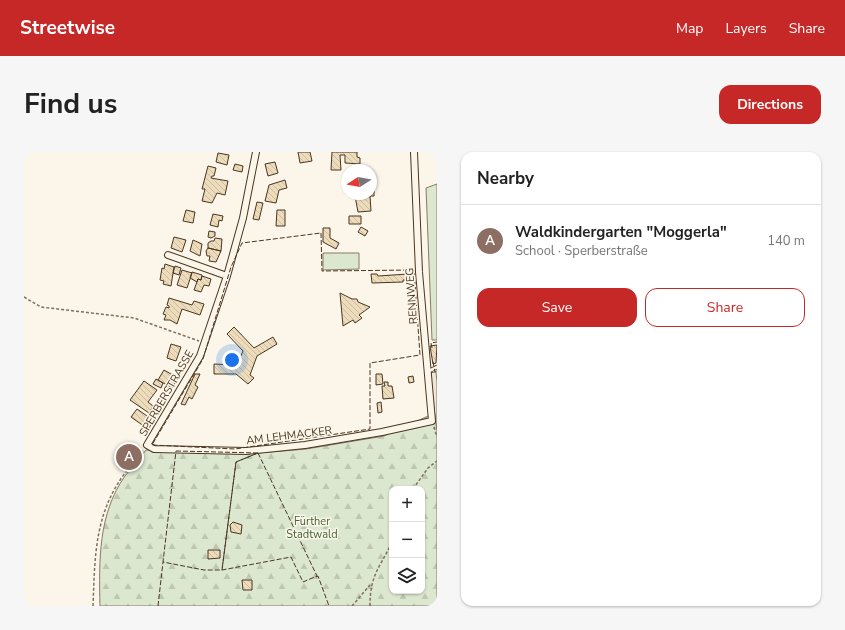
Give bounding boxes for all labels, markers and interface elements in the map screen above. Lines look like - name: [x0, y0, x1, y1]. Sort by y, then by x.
- text: Streetwise: [20, 15, 115, 41]
- text: Map: [676, 19, 703, 38]
- text: Layers: [725, 19, 767, 38]
- text: Share: [789, 19, 825, 38]
- text: Find us: [24, 85, 118, 123]
- button: Directions: [719, 85, 821, 124]
- north arrow: [341, 164, 377, 200]
- text: Nearby: [477, 167, 534, 190]
- text: Waldkindergarten "Moggerla": [515, 222, 727, 242]
- text: A: [485, 232, 495, 250]
- text: 140 m: [767, 232, 805, 250]
- text: School · Sperberstraße: [515, 242, 648, 260]
- street label: RENNWEG: [402, 267, 421, 325]
- button: Save: [477, 288, 637, 327]
- button: Share: [645, 288, 805, 327]
- street label: SPERBERSTRASSE: [136, 347, 197, 439]
- your location: [222, 350, 242, 370]
- street label: AM LEHMACKER: [245, 423, 333, 448]
- pin: A: [116, 442, 142, 472]
- map controls: [389, 486, 425, 594]
- button: +: [389, 486, 425, 522]
- park label: Fürther Stadtwald: [286, 514, 338, 542]
- button: −: [389, 522, 425, 558]
- button: layers: [389, 558, 425, 594]

